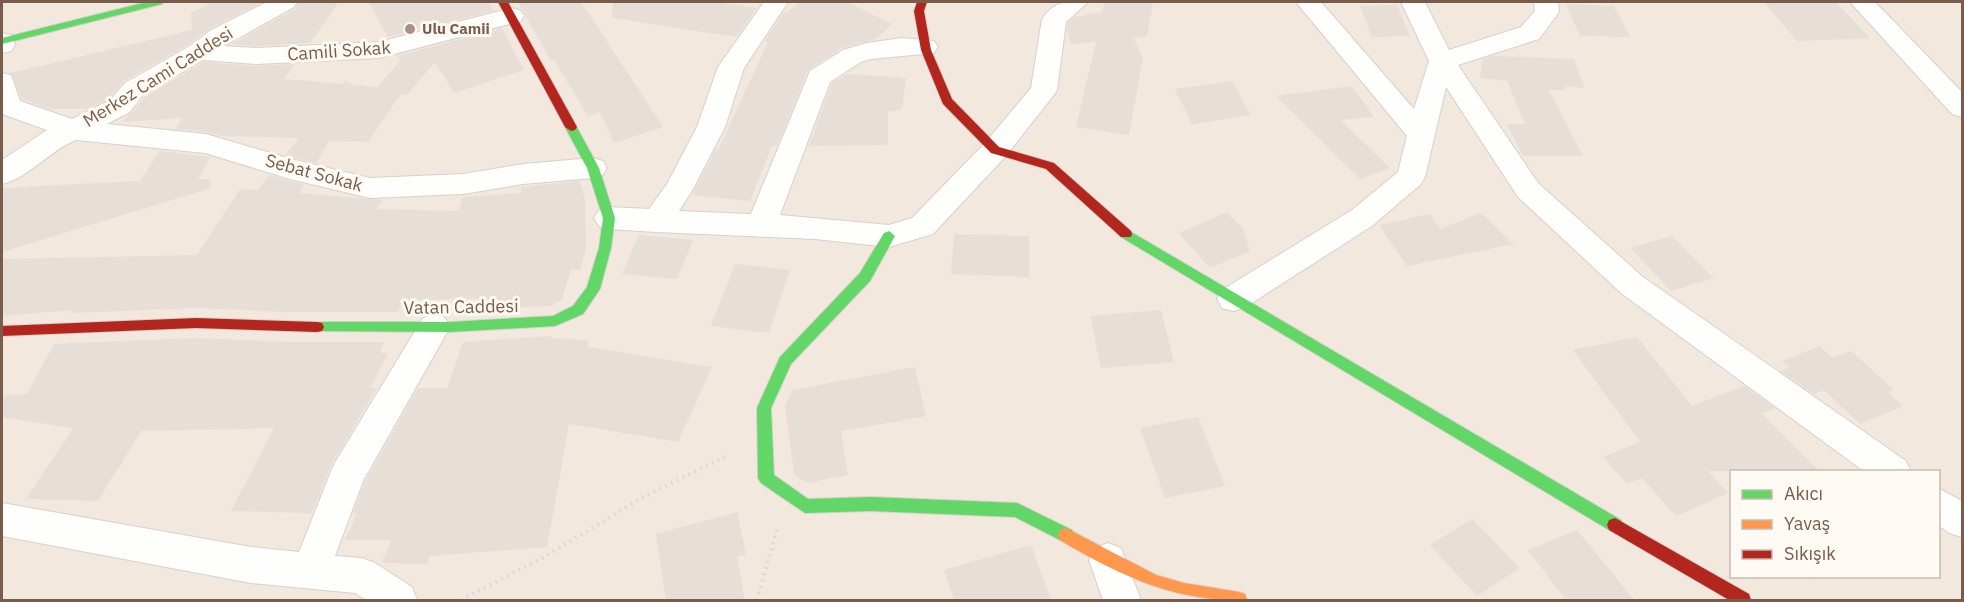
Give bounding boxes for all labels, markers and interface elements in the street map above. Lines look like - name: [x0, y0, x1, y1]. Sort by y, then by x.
- place label: Ulu Camii: [422, 19, 490, 38]
- street label: Merkez Cami Caddesi: [78, 21, 237, 132]
- marker: Ulu Camii: [403, 22, 417, 36]
- street label: Camili Sokak: [286, 35, 392, 66]
- street label: Sebat Sokak: [263, 148, 366, 197]
- street label: Vatan Caddesi: [403, 294, 519, 319]
- legend: [1730, 470, 1940, 578]
- text: Akıcı: [1784, 482, 1823, 505]
- text: Yavaş: [1784, 512, 1830, 535]
- text: Sıkışık: [1784, 542, 1836, 565]

